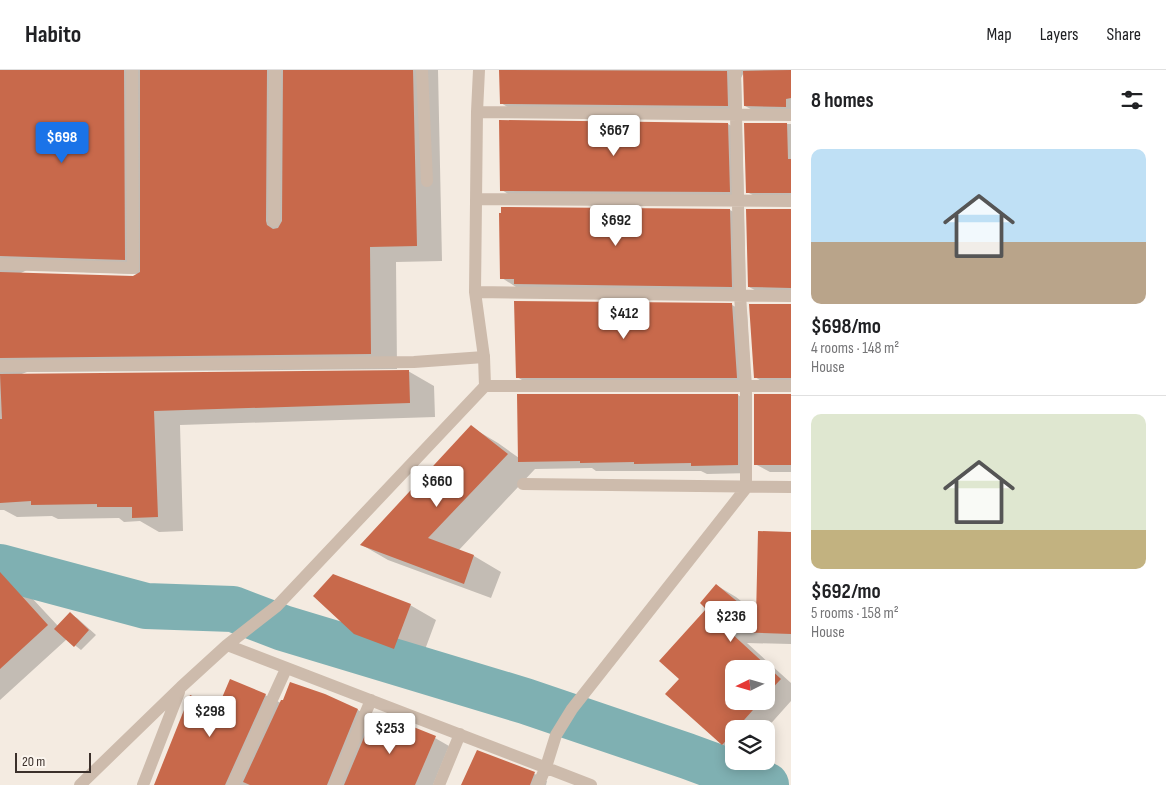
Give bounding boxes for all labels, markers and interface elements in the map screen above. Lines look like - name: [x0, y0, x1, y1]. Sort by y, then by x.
- text: Habito: [25, 20, 81, 49]
- text: Map: [987, 24, 1012, 45]
- text: Layers: [1040, 24, 1079, 45]
- text: Share: [1107, 24, 1141, 45]
- icon: filters: [1118, 86, 1146, 114]
- text: 8 homes: [811, 88, 874, 113]
- pin: $667: [584, 114, 644, 157]
- text: $667: [599, 121, 629, 140]
- pin: $698: [32, 122, 92, 164]
- text: $698: [47, 128, 77, 147]
- icon: home: [934, 181, 1024, 271]
- pin: $692: [586, 204, 646, 247]
- text: $692: [601, 211, 631, 230]
- pin: $412: [594, 298, 654, 340]
- text: $412: [609, 304, 639, 323]
- text: $698/mo: [811, 314, 881, 339]
- text: 4 rooms · 148 m²: [811, 339, 899, 358]
- text: House: [811, 358, 845, 377]
- icon: home: [934, 447, 1024, 537]
- pin: $660: [407, 466, 467, 508]
- text: $660: [422, 472, 452, 491]
- text: $692/mo: [811, 579, 881, 604]
- pin: $236: [701, 600, 761, 643]
- text: 5 rooms · 158 m²: [811, 604, 899, 623]
- text: $236: [716, 607, 746, 626]
- text: House: [811, 623, 845, 642]
- north arrow: [725, 660, 775, 710]
- map controls: [725, 660, 775, 770]
- pin: $298: [180, 696, 240, 738]
- text: $298: [195, 702, 225, 721]
- pin: $253: [360, 712, 420, 755]
- text: $253: [375, 719, 405, 738]
- button: layers: [725, 720, 775, 770]
- scale bar: [15, 750, 91, 773]
- text: 20 m: [22, 753, 45, 770]

